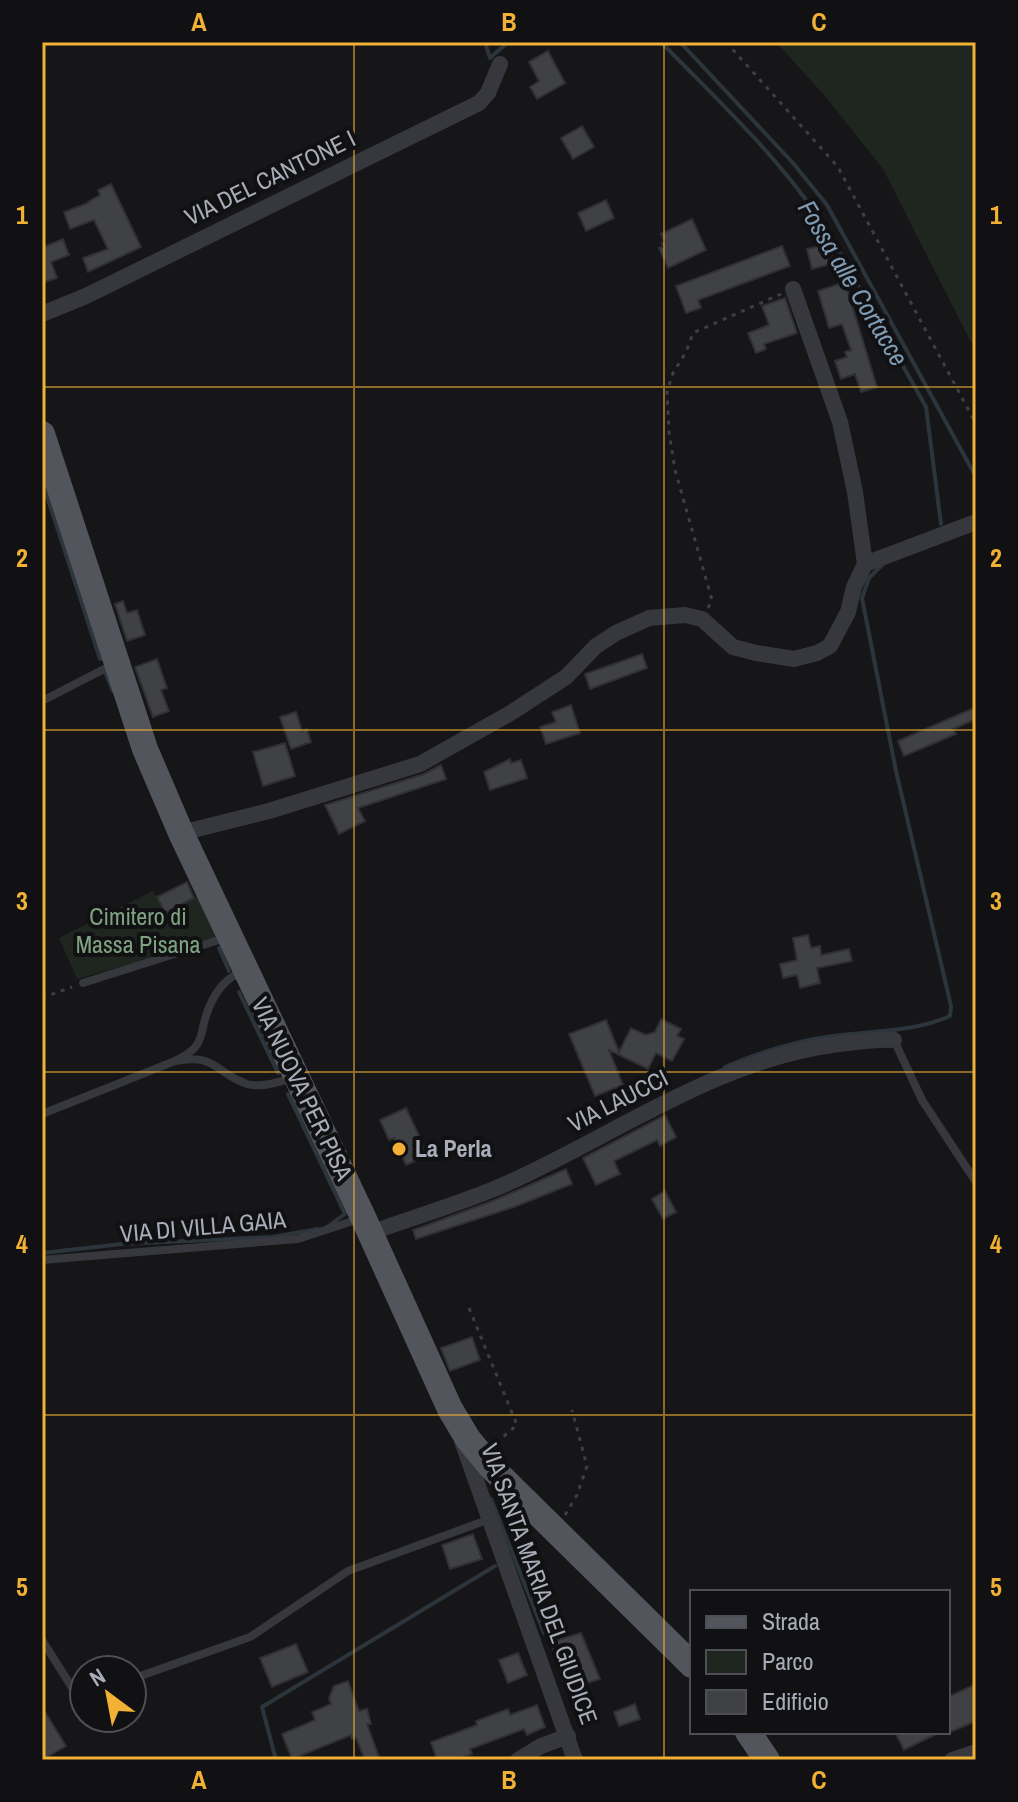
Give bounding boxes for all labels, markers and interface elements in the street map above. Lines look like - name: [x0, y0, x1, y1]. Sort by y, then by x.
- text: A: [191, 4, 207, 39]
- text: B: [501, 4, 517, 39]
- text: C: [811, 4, 827, 39]
- street label: VIA DEL CANTONE I: [179, 122, 360, 232]
- water label: Fossa alle Cortacce: [790, 193, 917, 372]
- text: 1: [16, 197, 28, 232]
- text: 1: [990, 197, 1002, 232]
- text: 2: [16, 540, 28, 575]
- text: 2: [990, 540, 1002, 575]
- text: 3: [16, 883, 28, 918]
- text: 3: [990, 883, 1002, 918]
- park label: Cimitero di Massa Pisana: [76, 900, 200, 960]
- street label: VIA NUOVA PER PISA: [245, 992, 361, 1186]
- street label: VIA LAUCCI: [562, 1061, 673, 1139]
- place label: La Perla: [415, 1132, 492, 1164]
- marker: La Perla: [390, 1140, 408, 1158]
- street label: VIA DI VILLA GAIA: [119, 1203, 288, 1249]
- text: 4: [16, 1226, 28, 1261]
- text: 4: [990, 1226, 1002, 1261]
- street label: VIA SANTA MARIA DEL GIUDICE: [474, 1439, 606, 1728]
- text: 5: [16, 1569, 28, 1604]
- text: 5: [990, 1569, 1002, 1604]
- legend: [690, 1590, 950, 1734]
- text: Strada: [762, 1605, 820, 1637]
- text: Parco: [762, 1645, 813, 1677]
- north arrow: [68, 1654, 148, 1734]
- text: N: [84, 1661, 111, 1693]
- text: Edificio: [762, 1685, 829, 1717]
- text: A: [191, 1762, 207, 1797]
- text: B: [501, 1762, 517, 1797]
- text: C: [811, 1762, 827, 1797]

